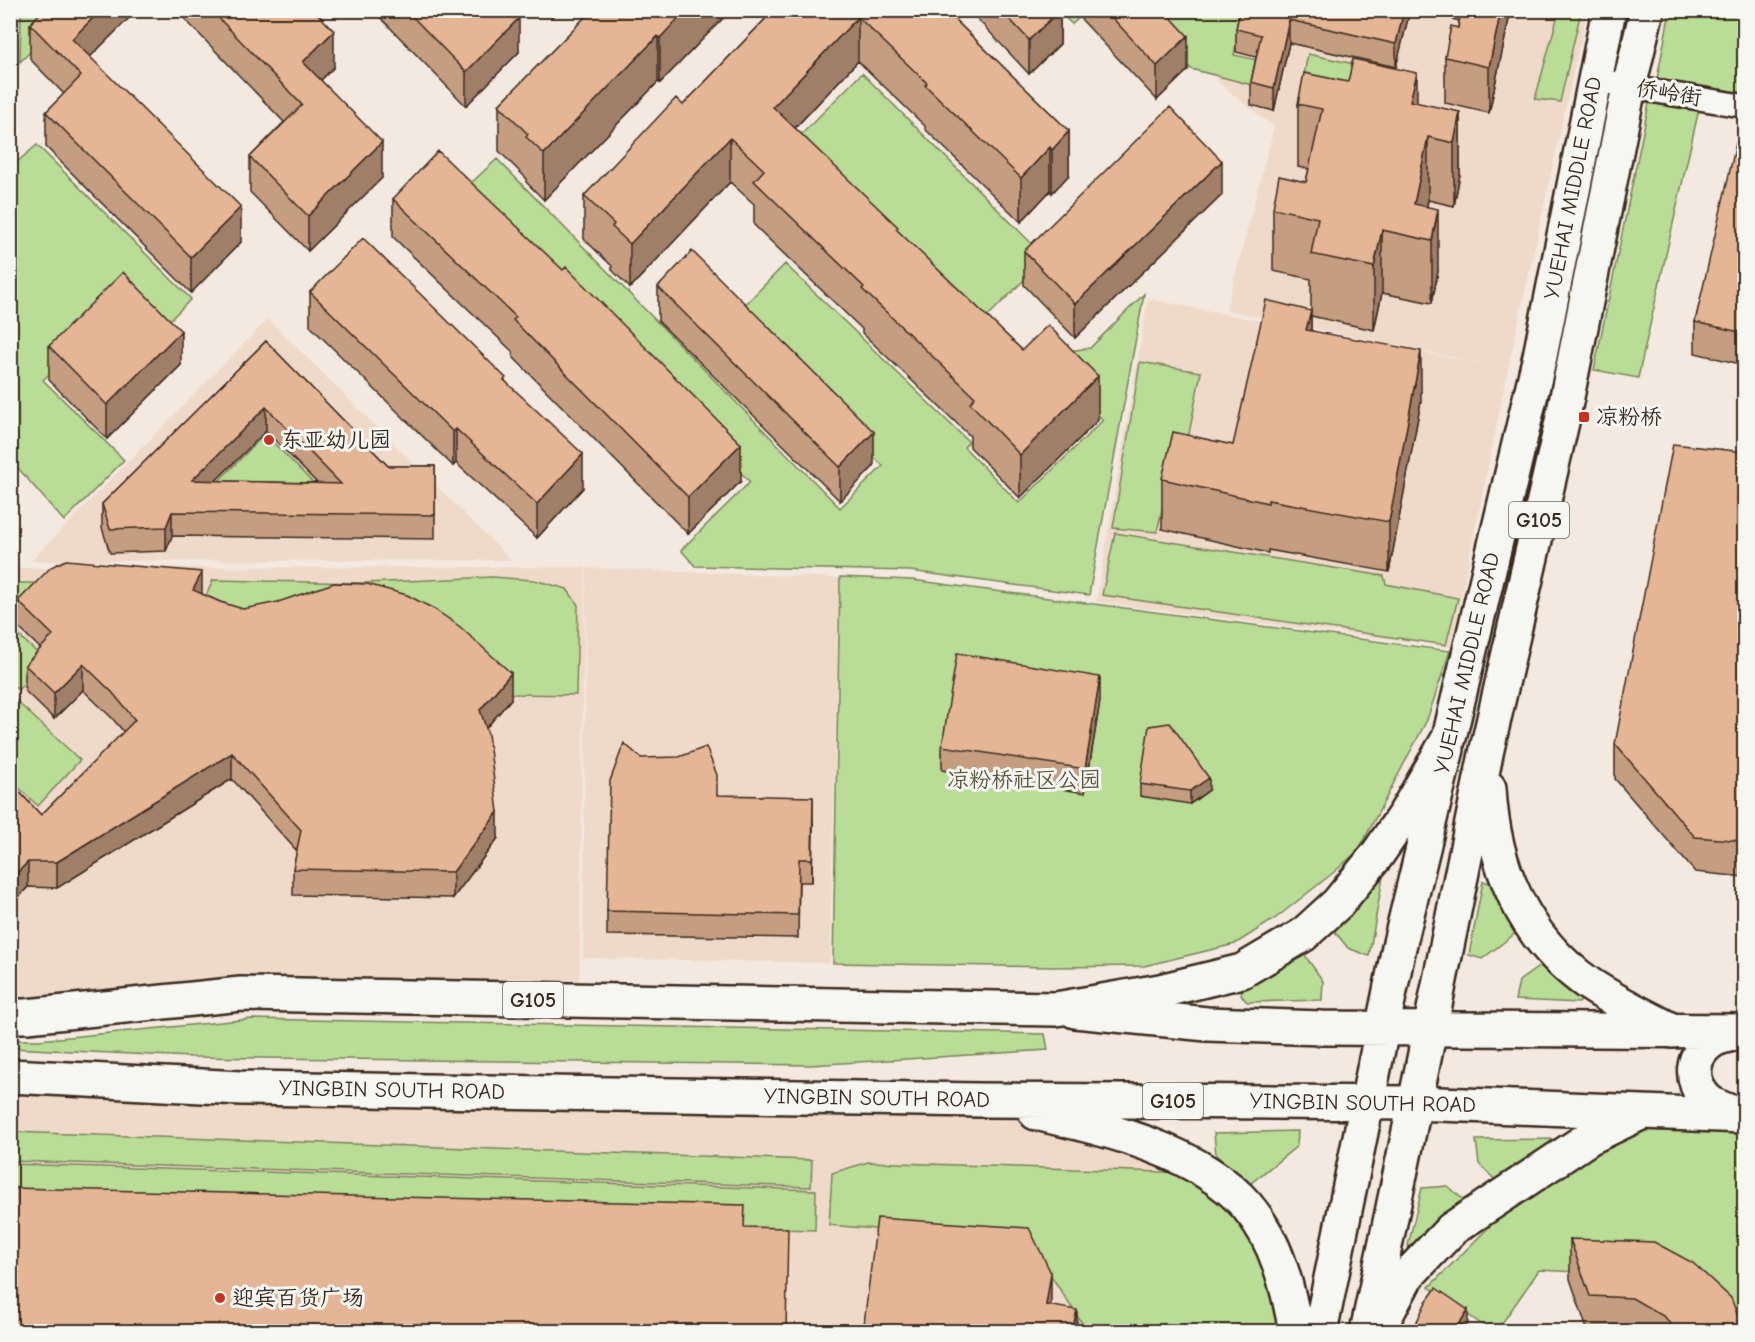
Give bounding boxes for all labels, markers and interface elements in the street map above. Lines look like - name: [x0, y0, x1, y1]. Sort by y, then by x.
- street label: YUEHAI MIDDLE ROAD: [1539, 74, 1607, 302]
- street label: 侨岭街: [1634, 75, 1704, 111]
- place label: 凉粉桥: [1596, 404, 1662, 430]
- marker: 凉粉桥: [1577, 410, 1591, 424]
- place label: 东亚幼儿园: [281, 427, 391, 453]
- marker: 东亚幼儿园: [262, 433, 276, 447]
- road number: G105: [1509, 502, 1569, 538]
- street label: YUEHAI MIDDLE ROAD: [1429, 550, 1505, 776]
- park label: 凉粉桥社区公园: [947, 767, 1101, 793]
- road number: G105: [503, 982, 563, 1018]
- street label: YINGBIN SOUTH ROAD: [279, 1075, 505, 1105]
- street label: YINGBIN SOUTH ROAD: [764, 1083, 990, 1113]
- road number: G105: [1143, 1083, 1203, 1119]
- street label: YINGBIN SOUTH ROAD: [1250, 1088, 1476, 1118]
- place label: 迎宾百货广场: [232, 1285, 364, 1311]
- marker: 迎宾百货广场: [213, 1291, 227, 1305]

